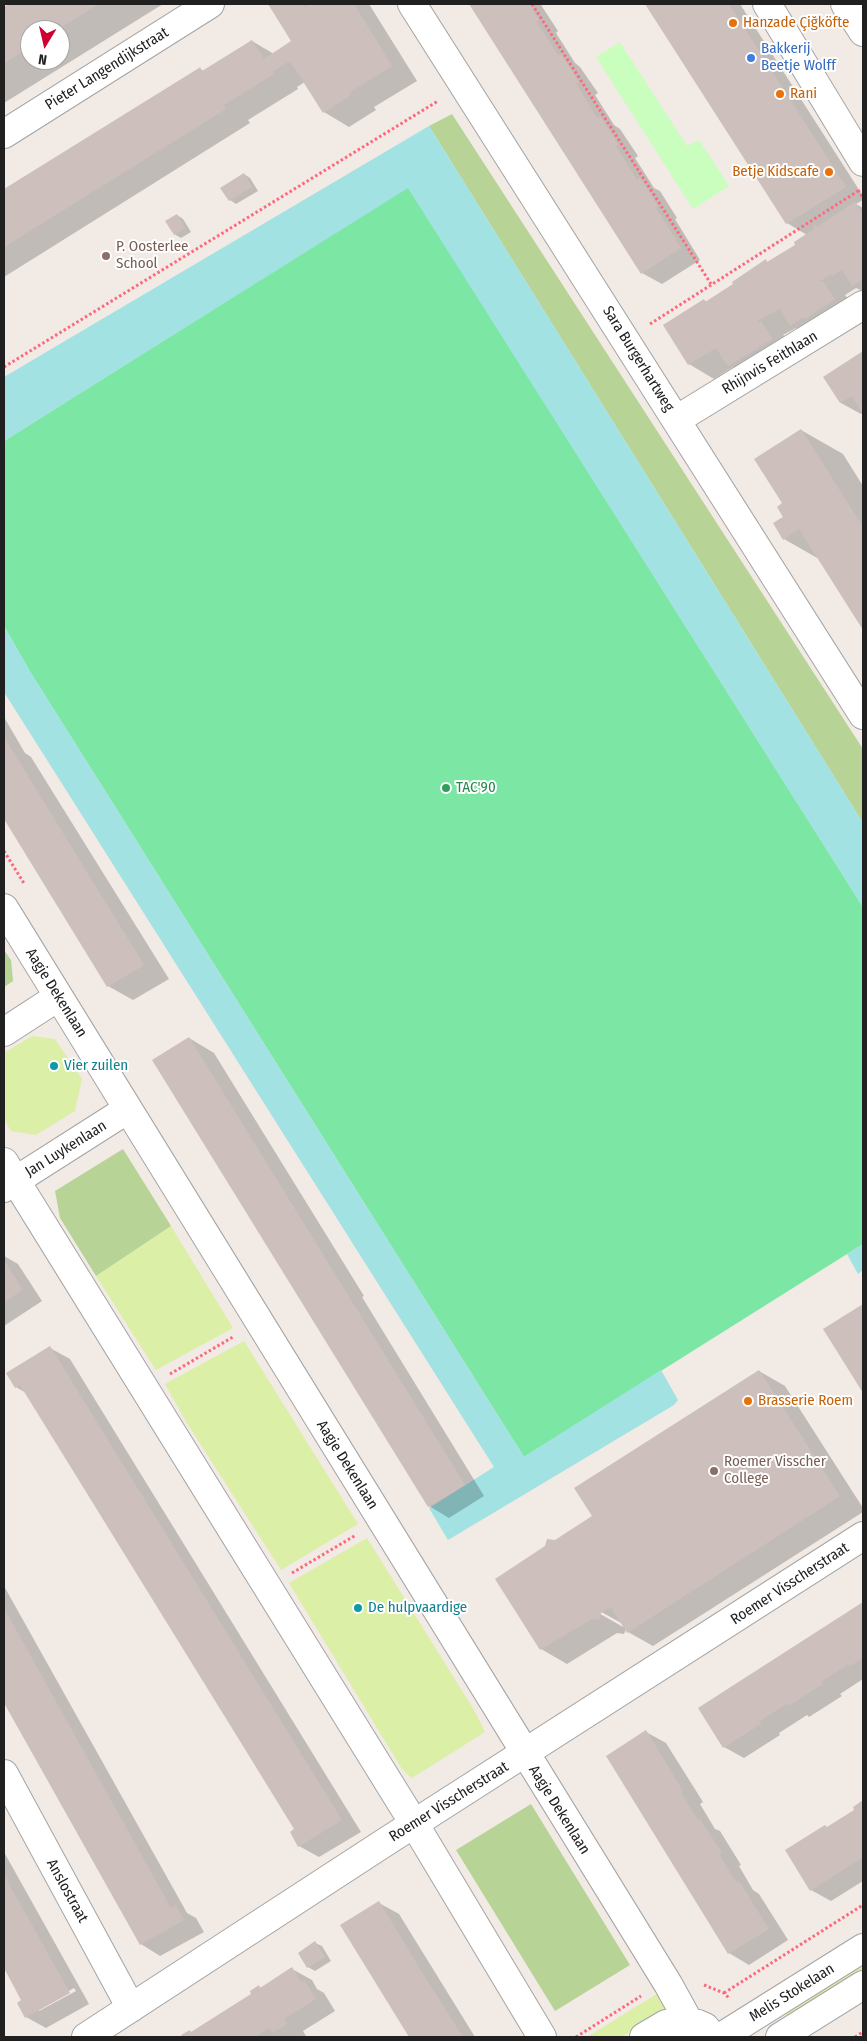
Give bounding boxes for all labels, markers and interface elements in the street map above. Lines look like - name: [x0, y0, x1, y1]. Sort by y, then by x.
- place label: Hanzade Çiğköfte: [743, 14, 849, 32]
- marker: Hanzade Çiğköfte: [727, 17, 739, 29]
- north arrow: [20, 20, 70, 70]
- street label: Pieter Langendijkstraat: [42, 24, 172, 114]
- place label: Bakkerij Beetje Wolff: [761, 40, 836, 75]
- text: N: [37, 50, 48, 68]
- marker: Bakkerij Beetje Wolff: [745, 52, 757, 64]
- place label: Rani: [790, 85, 817, 103]
- marker: Rani: [774, 88, 786, 100]
- place label: Betje Kidscafe: [732, 163, 819, 181]
- marker: Betje Kidscafe: [823, 166, 835, 178]
- place label: P. Oosterlee School: [116, 238, 188, 273]
- marker: P. Oosterlee School: [100, 250, 112, 262]
- street label: Sara Burgerhartweg: [598, 303, 678, 415]
- street label: Rhijnvis Feithlaan: [719, 327, 821, 399]
- place label: TAC'90: [456, 779, 496, 797]
- marker: TAC'90: [440, 782, 452, 794]
- street label: Aagje Dekenlaan: [21, 945, 91, 1041]
- place label: Vier zuilen: [64, 1057, 128, 1075]
- marker: Vier zuilen: [48, 1060, 60, 1072]
- street label: Jan Luykenlaan: [22, 1117, 110, 1181]
- place label: Brasserie Roem: [758, 1392, 853, 1410]
- marker: Brasserie Roem: [742, 1395, 754, 1407]
- street label: Aagje Dekenlaan: [312, 1417, 382, 1513]
- place label: Roemer Visscher College: [724, 1453, 826, 1488]
- marker: Roemer Visscher College: [708, 1465, 720, 1477]
- street label: Roemer Visscherstraat: [727, 1539, 853, 1629]
- place label: De hulpvaardige: [368, 1599, 467, 1617]
- marker: De hulpvaardige: [352, 1602, 364, 1614]
- street label: Roemer Visscherstraat: [386, 1758, 512, 1846]
- street label: Aagje Dekenlaan: [524, 1762, 594, 1858]
- street label: Anslostraat: [42, 1856, 92, 1926]
- street label: Melis Stokelaan: [746, 1960, 838, 2026]

